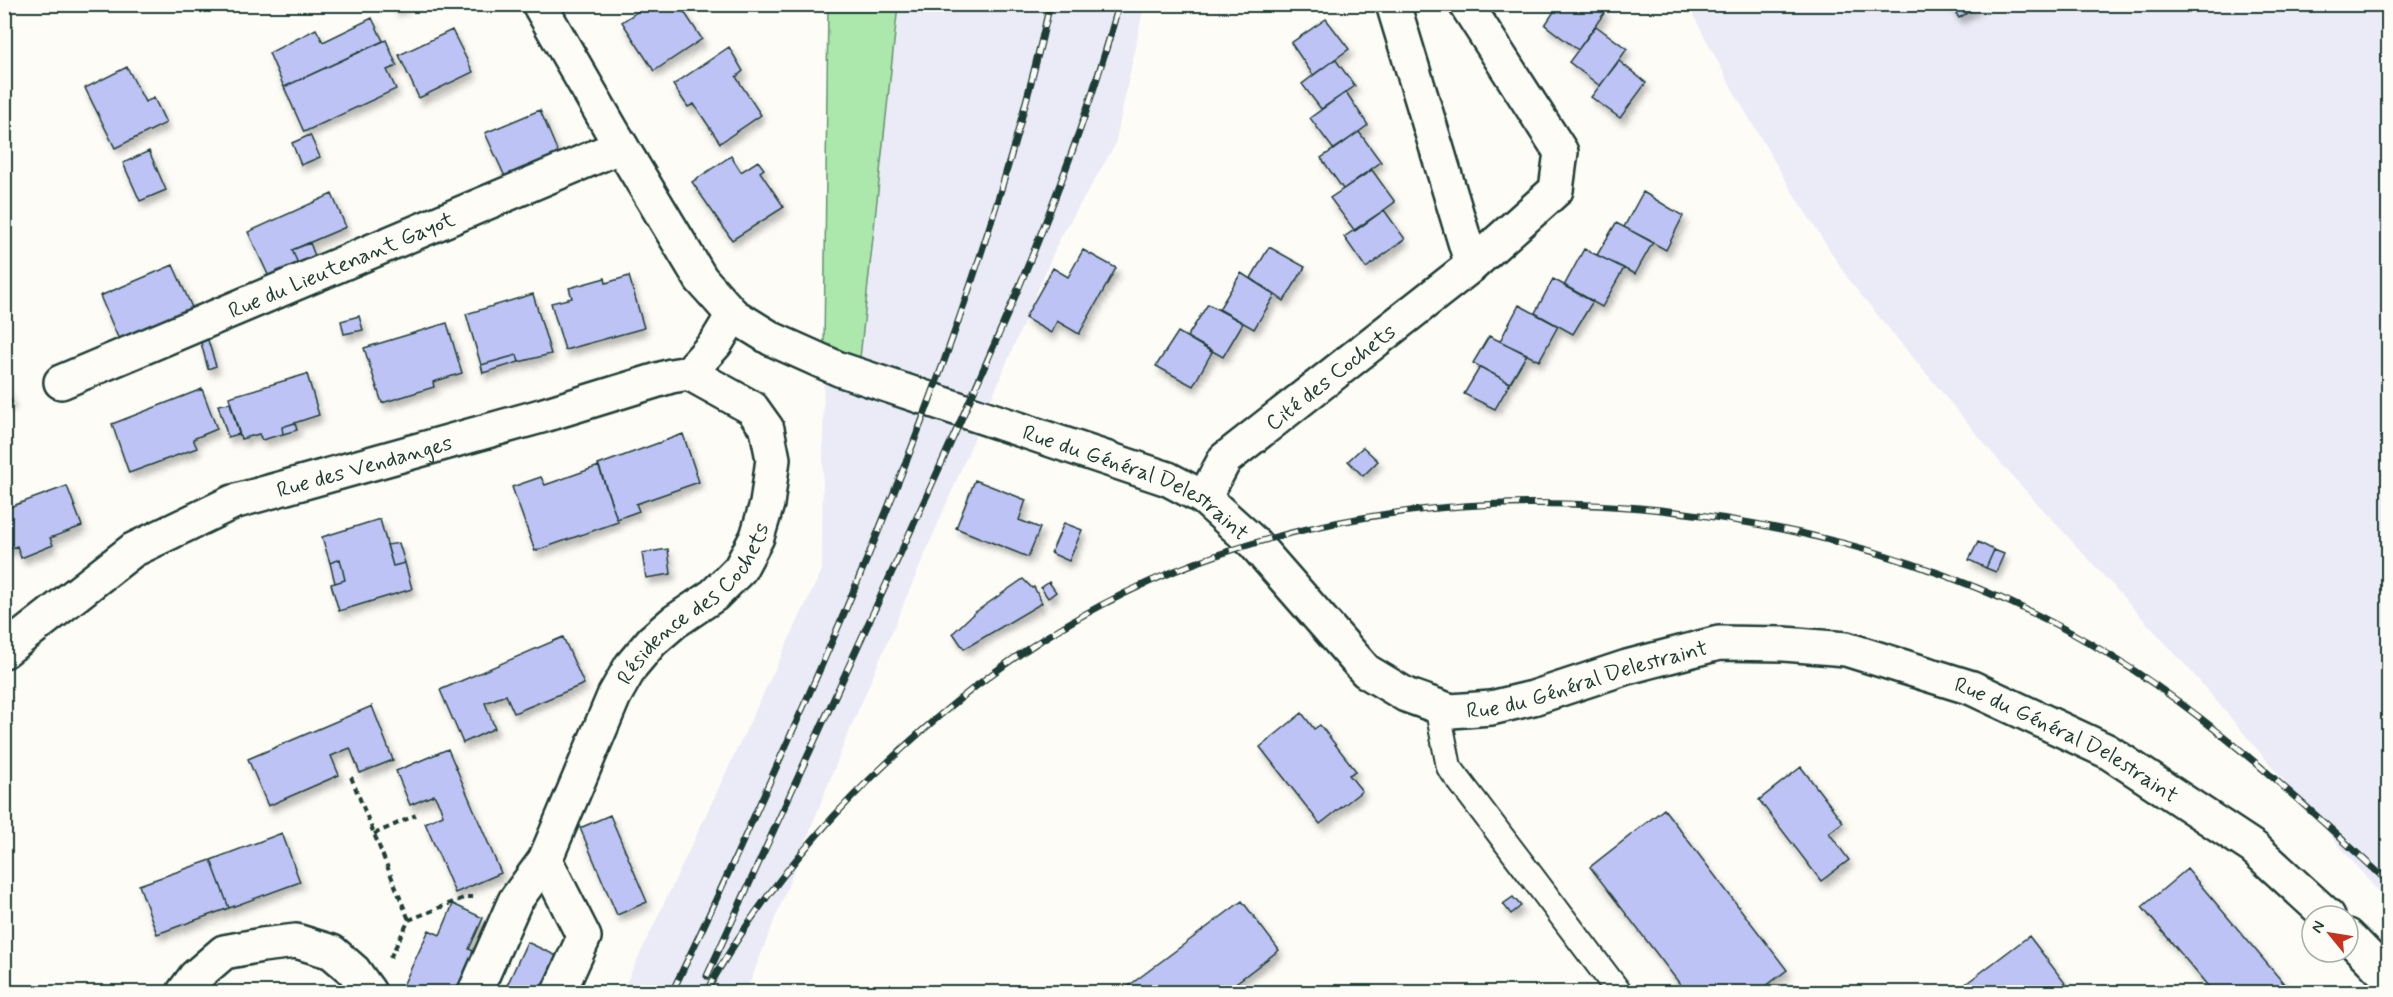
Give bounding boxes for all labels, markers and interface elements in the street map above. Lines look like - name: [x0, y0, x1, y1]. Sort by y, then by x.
- street label: Rue du Lieutenant Gayot: [225, 206, 459, 326]
- street label: Cité des Cochets: [1260, 318, 1402, 438]
- street label: Rue du Général Delestraint: [1019, 419, 1254, 548]
- street label: Rue des Vendanges: [274, 429, 456, 505]
- street label: Résidence des Cochets: [611, 520, 777, 690]
- street label: Rue du Général Delestraint: [1465, 635, 1711, 726]
- street label: Rue du Général Delestraint: [1951, 671, 2183, 810]
- north arrow: [2300, 904, 2360, 964]
- text: N: [2307, 917, 2330, 937]

